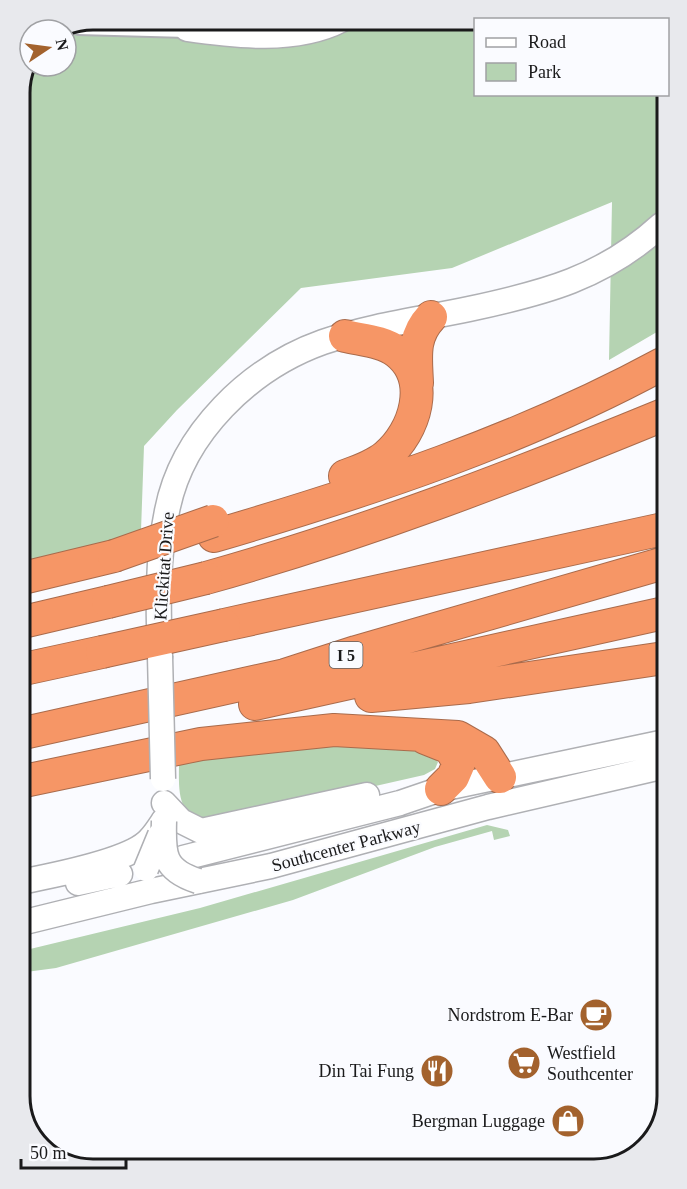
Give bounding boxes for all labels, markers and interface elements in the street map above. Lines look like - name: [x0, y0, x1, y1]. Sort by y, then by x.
- north arrow: [18, 18, 78, 78]
- legend: [474, 18, 669, 96]
- text: Road: [528, 32, 566, 52]
- text: N: [53, 37, 72, 53]
- text: Park: [528, 62, 561, 82]
- street label: Klickitat Drive: [150, 511, 178, 621]
- road number: I 5: [330, 642, 362, 668]
- street label: Southcenter Parkway: [269, 816, 423, 876]
- cafe icon: Nordstrom E-Bar: [578, 997, 614, 1033]
- place label: Nordstrom E-Bar: [448, 1005, 573, 1025]
- place label: Westfield Southcenter: [547, 1043, 633, 1084]
- supermarket icon: Westfield Southcenter: [506, 1045, 542, 1081]
- restaurant icon: Din Tai Fung: [419, 1053, 455, 1089]
- place label: Din Tai Fung: [319, 1061, 414, 1081]
- shop icon: Bergman Luggage: [550, 1103, 586, 1139]
- place label: Bergman Luggage: [412, 1111, 545, 1131]
- scale bar: [21, 1132, 126, 1170]
- text: 50 m: [30, 1143, 67, 1163]

